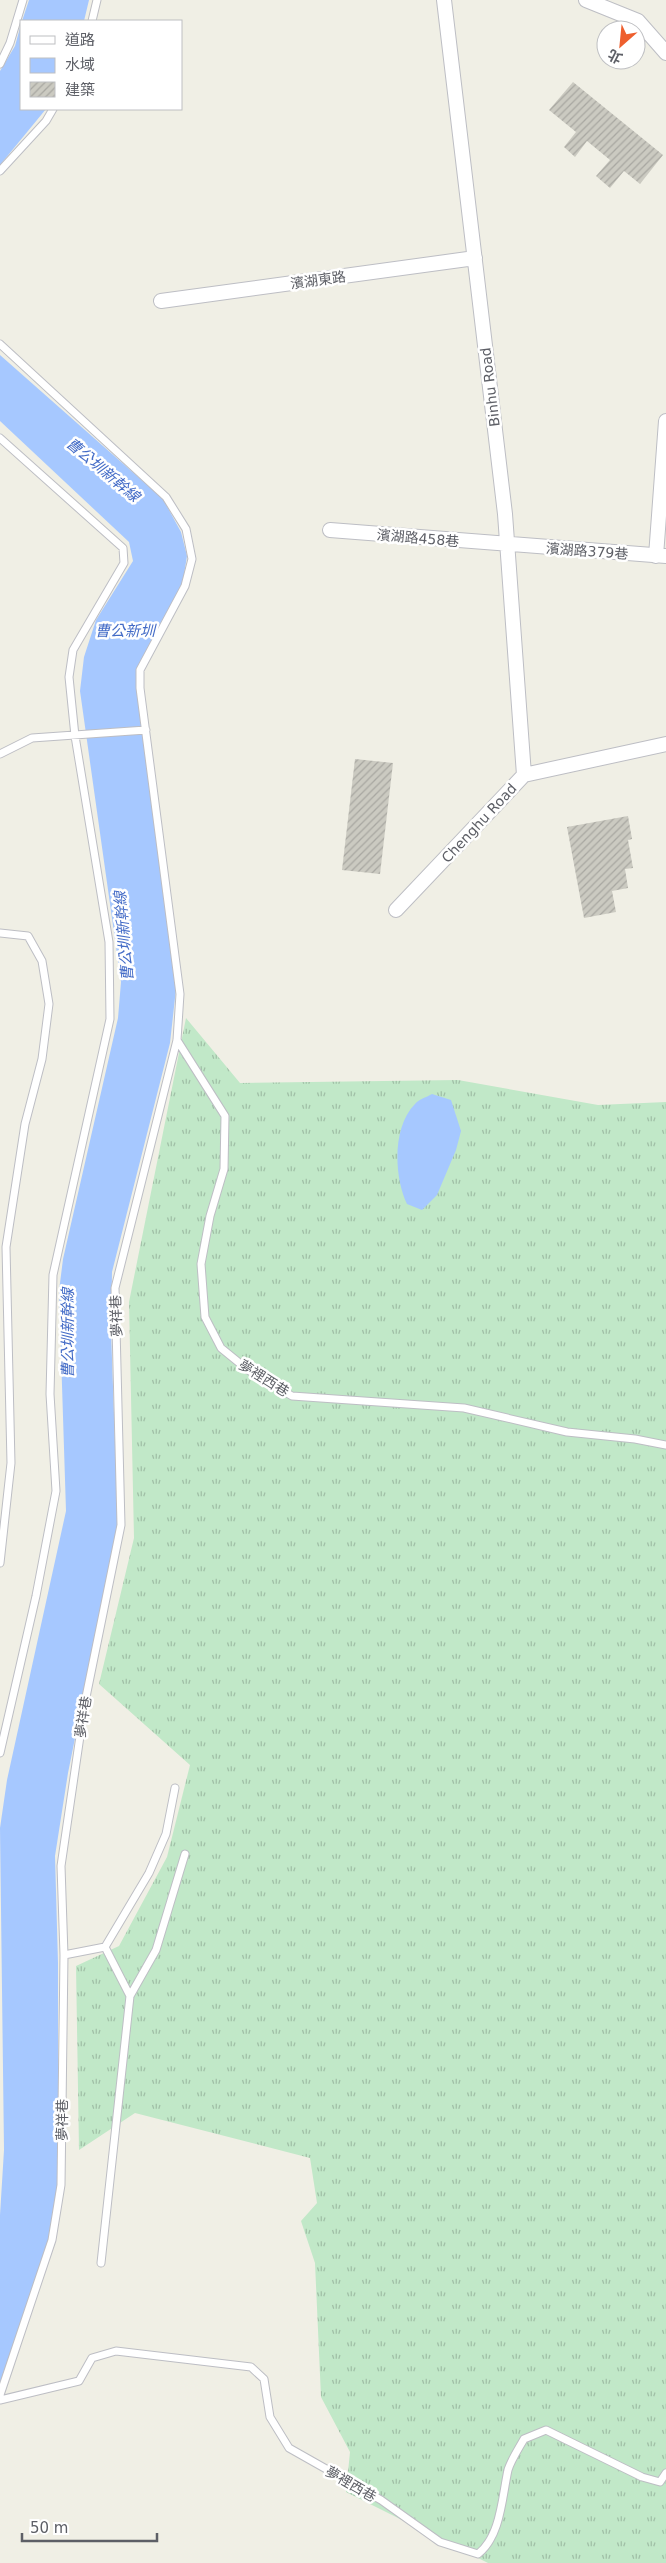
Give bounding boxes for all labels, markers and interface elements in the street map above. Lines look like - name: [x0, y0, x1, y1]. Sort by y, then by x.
- legend: [20, 20, 182, 110]
- north arrow: [596, 20, 646, 70]
- text: 道路: [65, 31, 95, 49]
- text: 北: [605, 46, 625, 67]
- text: 水域: [65, 56, 95, 74]
- text: 建築: [65, 81, 95, 99]
- street label: 濱湖東路: [289, 268, 347, 292]
- street label: Binhu Road: [477, 346, 503, 428]
- water label: 曹公圳新幹線: [63, 434, 145, 507]
- street label: 濱湖路458巷: [376, 526, 460, 550]
- street label: 濱湖路379巷: [545, 540, 629, 562]
- water label: 曹公新圳: [95, 622, 157, 640]
- street label: Chenghu Road: [438, 780, 520, 866]
- water label: 曹公圳新幹線: [111, 888, 137, 982]
- water label: 曹公圳新幹線: [59, 1286, 77, 1378]
- street label: 夢祥巷: [107, 1295, 125, 1337]
- street label: 夢裡西巷: [236, 1356, 292, 1400]
- street label: 夢祥巷: [72, 1695, 94, 1739]
- street label: 夢祥巷: [54, 2099, 70, 2141]
- street label: 夢裡西巷: [323, 2463, 379, 2505]
- scale bar: [22, 2510, 158, 2542]
- text: 50 m: [30, 2519, 68, 2537]

